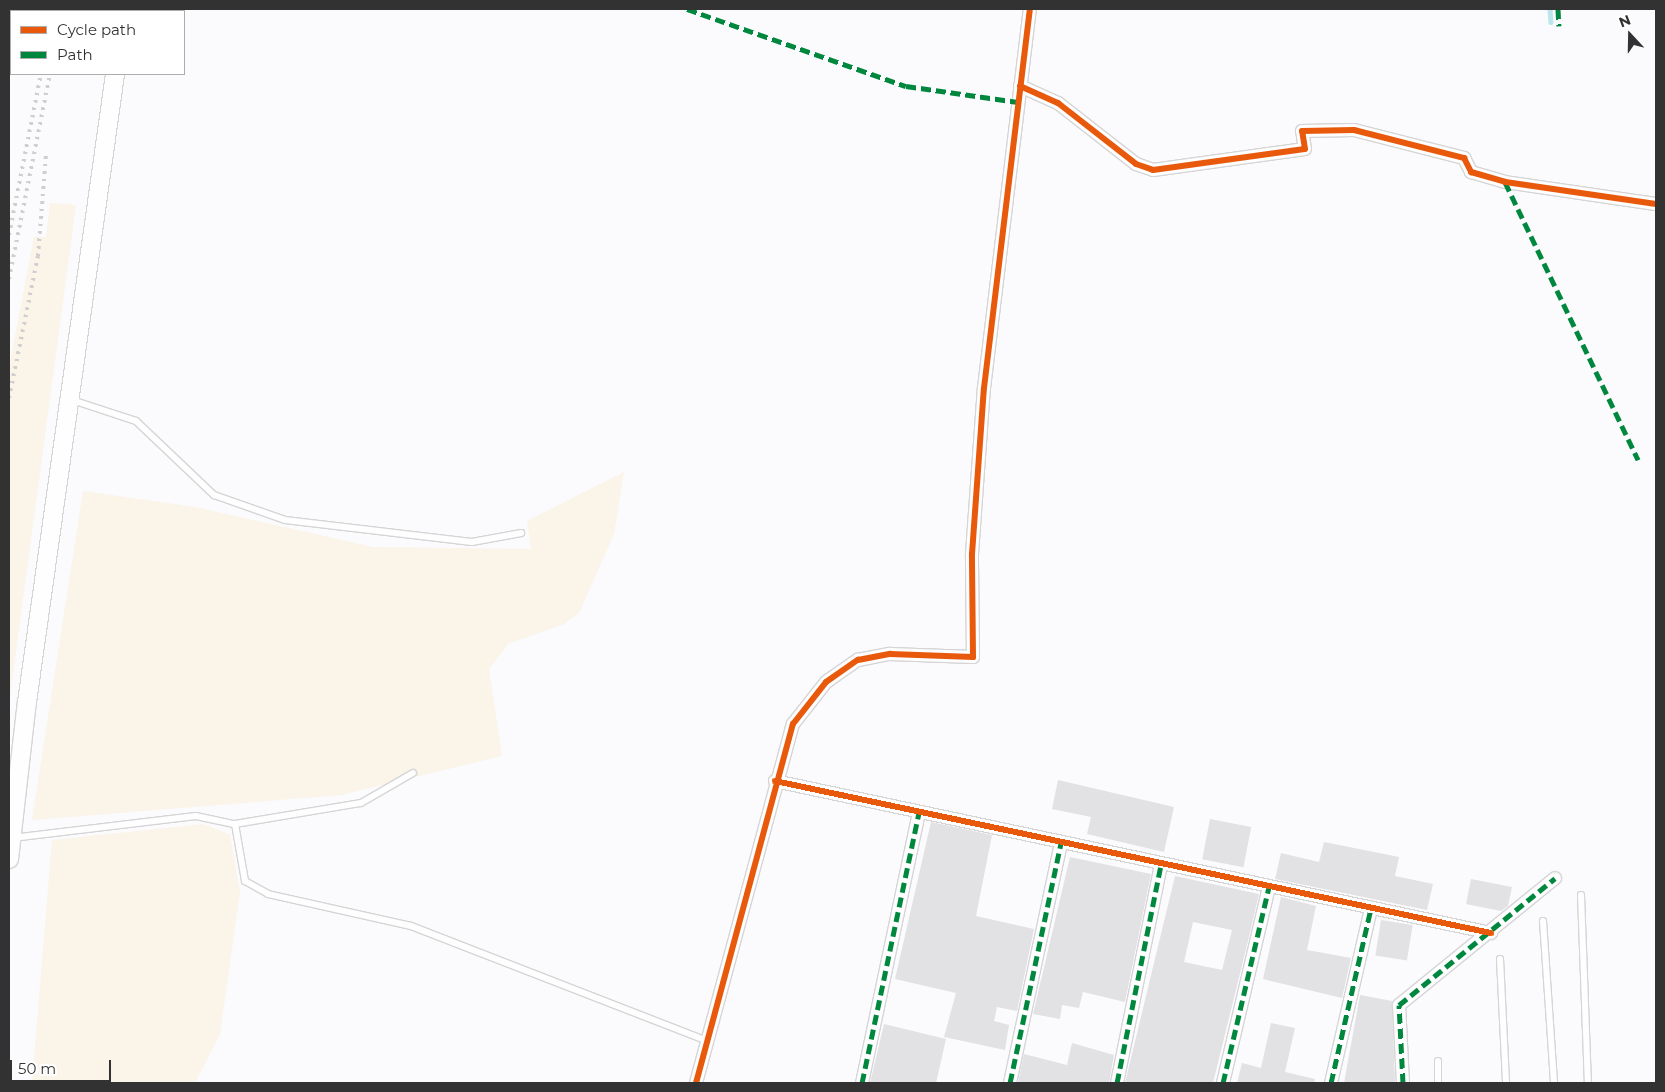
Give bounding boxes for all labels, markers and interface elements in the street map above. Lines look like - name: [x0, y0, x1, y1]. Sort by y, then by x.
- legend: [10, 10, 185, 75]
- north arrow: [1605, 10, 1655, 60]
- text: N: [1616, 11, 1633, 31]
- text: Cycle path: [57, 20, 136, 39]
- text: Path: [57, 45, 93, 64]
- scale bar: [12, 1050, 114, 1082]
- text: 50 m: [18, 1059, 56, 1078]

